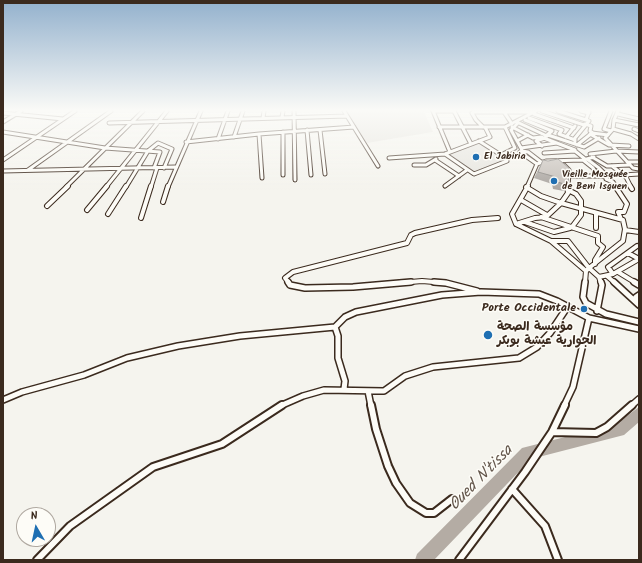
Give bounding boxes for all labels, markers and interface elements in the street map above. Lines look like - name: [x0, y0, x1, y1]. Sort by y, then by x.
- place label: El Jabiria: [484, 151, 526, 163]
- marker: El Jabiria: [471, 152, 481, 162]
- place label: Vieille Mosquée de Beni Isguen: [562, 169, 628, 192]
- marker: Vieille Mosquée de Beni Isguen: [549, 176, 559, 186]
- place label: Porte Occidentale: [482, 302, 576, 316]
- marker: Porte Occidentale: [579, 304, 589, 314]
- place label: مؤسسة الصحة الجوارية عيشة بوبكر: [497, 321, 596, 349]
- marker: مؤسسة الصحة الجوارية عيشة بوبكر: [482, 329, 494, 341]
- water label: Oued N'tissa: [446, 442, 518, 516]
- north arrow: [16, 507, 56, 547]
- text: N: [29, 507, 39, 526]

